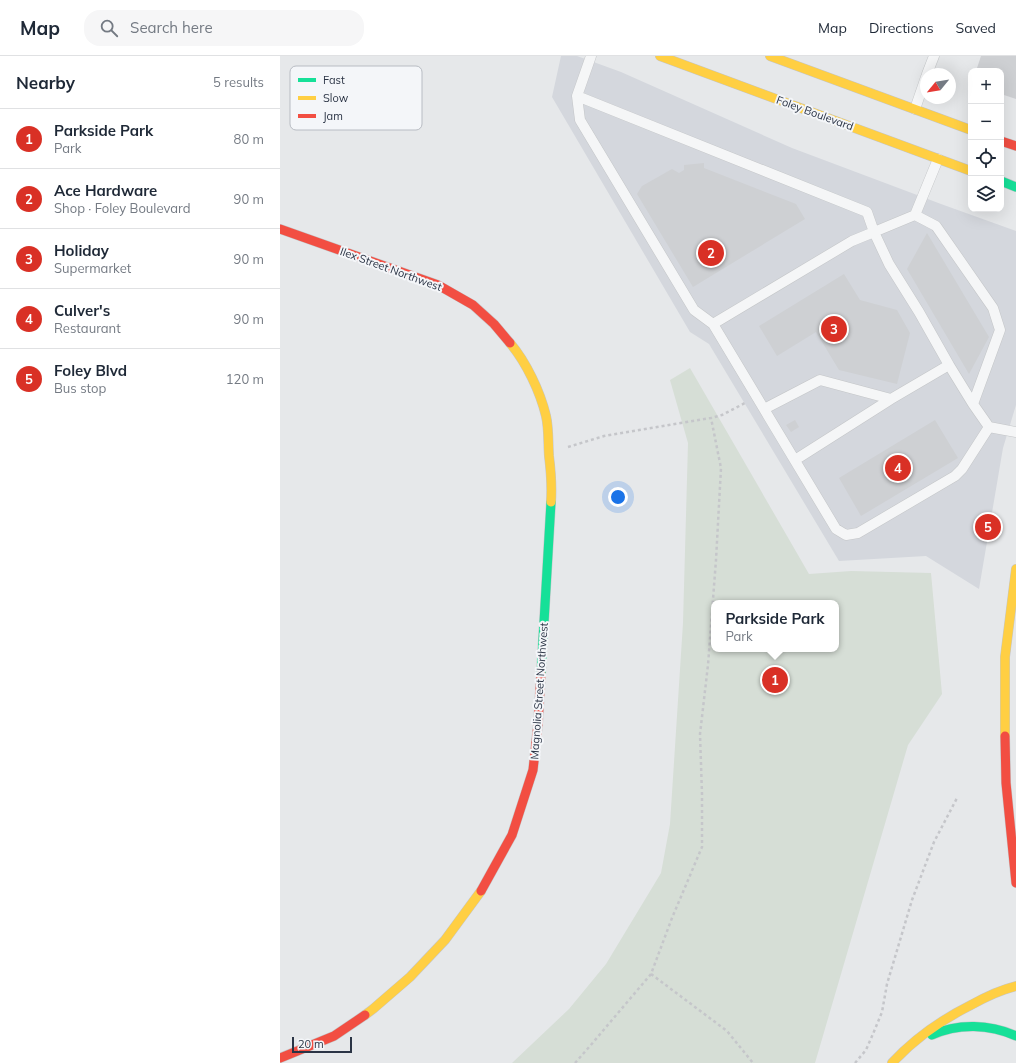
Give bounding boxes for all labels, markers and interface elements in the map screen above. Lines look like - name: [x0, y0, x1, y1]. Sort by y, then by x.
- search box: [84, 10, 364, 46]
- text: Map: [20, 16, 60, 40]
- icon: search: [98, 17, 120, 39]
- text: Search here: [130, 18, 213, 37]
- text: Map: [818, 19, 847, 37]
- text: Directions: [869, 19, 934, 37]
- text: Saved: [956, 19, 996, 37]
- legend: [290, 66, 422, 130]
- north arrow: [920, 68, 956, 104]
- map controls: [968, 68, 1004, 212]
- button: +: [968, 68, 1004, 104]
- text: Nearby: [16, 72, 75, 93]
- text: Fast: [323, 73, 345, 87]
- text: 5 results: [213, 74, 264, 90]
- text: Slow: [323, 91, 349, 105]
- street label: Foley Boulevard: [775, 93, 855, 133]
- button: −: [968, 104, 1004, 140]
- text: Jam: [323, 109, 343, 123]
- text: Parkside Park: [54, 121, 153, 140]
- text: 1: [25, 131, 33, 147]
- text: 80 m: [234, 131, 264, 147]
- text: Park: [54, 140, 81, 156]
- button: locate: [968, 140, 1004, 176]
- button: layers: [968, 176, 1004, 212]
- text: Ace Hardware: [54, 181, 157, 200]
- text: 2: [25, 191, 33, 207]
- text: 90 m: [234, 191, 264, 207]
- text: Shop · Foley Boulevard: [54, 200, 190, 216]
- pin: 2: [698, 238, 724, 268]
- text: Holiday: [54, 241, 109, 260]
- street label: Ilex Street Northwest: [338, 244, 444, 294]
- text: 3: [25, 251, 33, 267]
- text: 90 m: [234, 251, 264, 267]
- text: Supermarket: [54, 260, 131, 276]
- text: Culver's: [54, 301, 110, 320]
- text: 4: [25, 311, 33, 327]
- text: 90 m: [234, 311, 264, 327]
- pin: 3: [821, 314, 847, 344]
- text: Restaurant: [54, 320, 121, 336]
- text: Foley Blvd: [54, 361, 127, 380]
- text: 5: [25, 371, 33, 387]
- text: 120 m: [226, 371, 264, 387]
- text: Bus stop: [54, 380, 106, 396]
- pin: 4: [885, 453, 911, 483]
- your location: [608, 487, 628, 507]
- pin: 5: [975, 512, 1001, 542]
- popup: [711, 600, 839, 652]
- text: Parkside Park: [725, 609, 825, 628]
- street label: Magnolia Street Northwest: [527, 622, 551, 760]
- text: Park: [725, 628, 753, 644]
- pin: 1: [762, 665, 788, 695]
- scale bar: [292, 1035, 352, 1054]
- text: 20 m: [298, 1037, 324, 1051]

